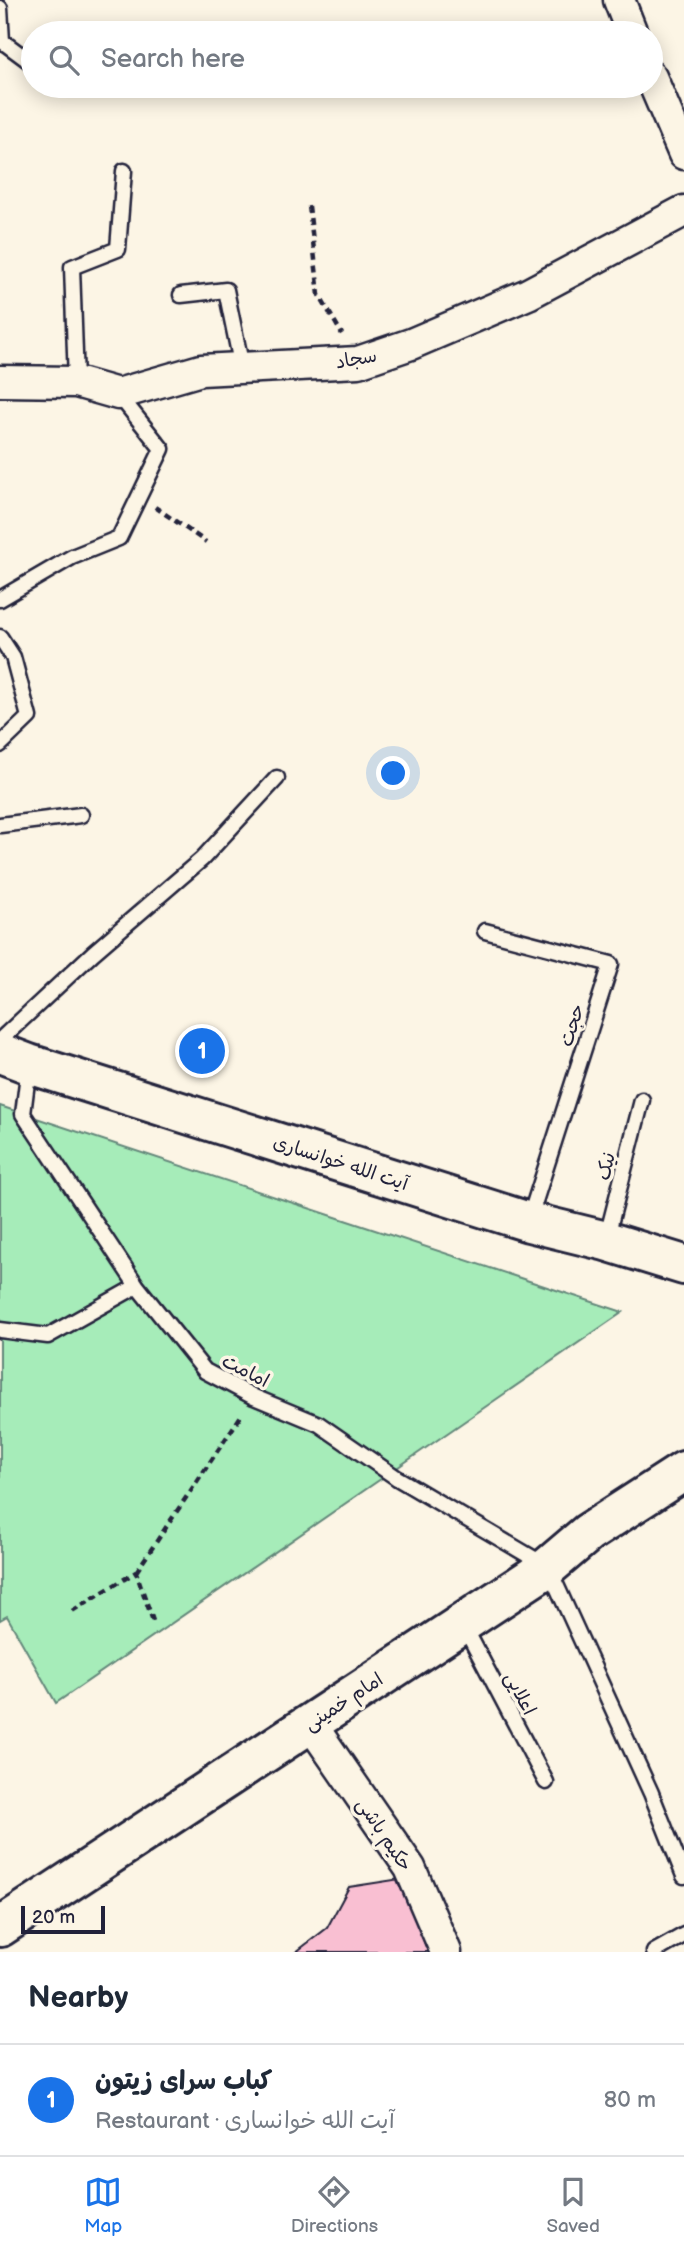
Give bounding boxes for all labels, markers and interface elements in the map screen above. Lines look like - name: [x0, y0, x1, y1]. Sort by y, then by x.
- search box: [21, 21, 663, 98]
- icon: search: [45, 41, 83, 79]
- text: Search here: [101, 44, 245, 75]
- street label: سجاد: [334, 345, 379, 374]
- your location: [376, 756, 410, 790]
- street label: حجت: [555, 1001, 590, 1050]
- pin: 1: [179, 1025, 225, 1077]
- street label: آیت الله خوانساری: [270, 1131, 412, 1197]
- street label: نیک: [592, 1150, 621, 1183]
- street label: امامت: [218, 1350, 273, 1393]
- street label: امام خمینی: [300, 1668, 389, 1738]
- street label: اعلایی: [499, 1668, 540, 1719]
- street label: حکیم باشی: [349, 1794, 417, 1877]
- scale bar: [21, 1903, 105, 1935]
- text: 20 m: [32, 1906, 75, 1929]
- text: Nearby: [28, 1980, 128, 2016]
- text: کباب سرای زیتون: [95, 2066, 272, 2097]
- text: 1: [46, 2086, 56, 2114]
- text: 80 m: [604, 2086, 656, 2114]
- text: Restaurant · آیت الله خوانساری: [95, 2107, 395, 2135]
- tab: Map: [84, 2173, 122, 2238]
- tab: Directions: [291, 2173, 378, 2238]
- tab: Saved: [546, 2173, 600, 2238]

